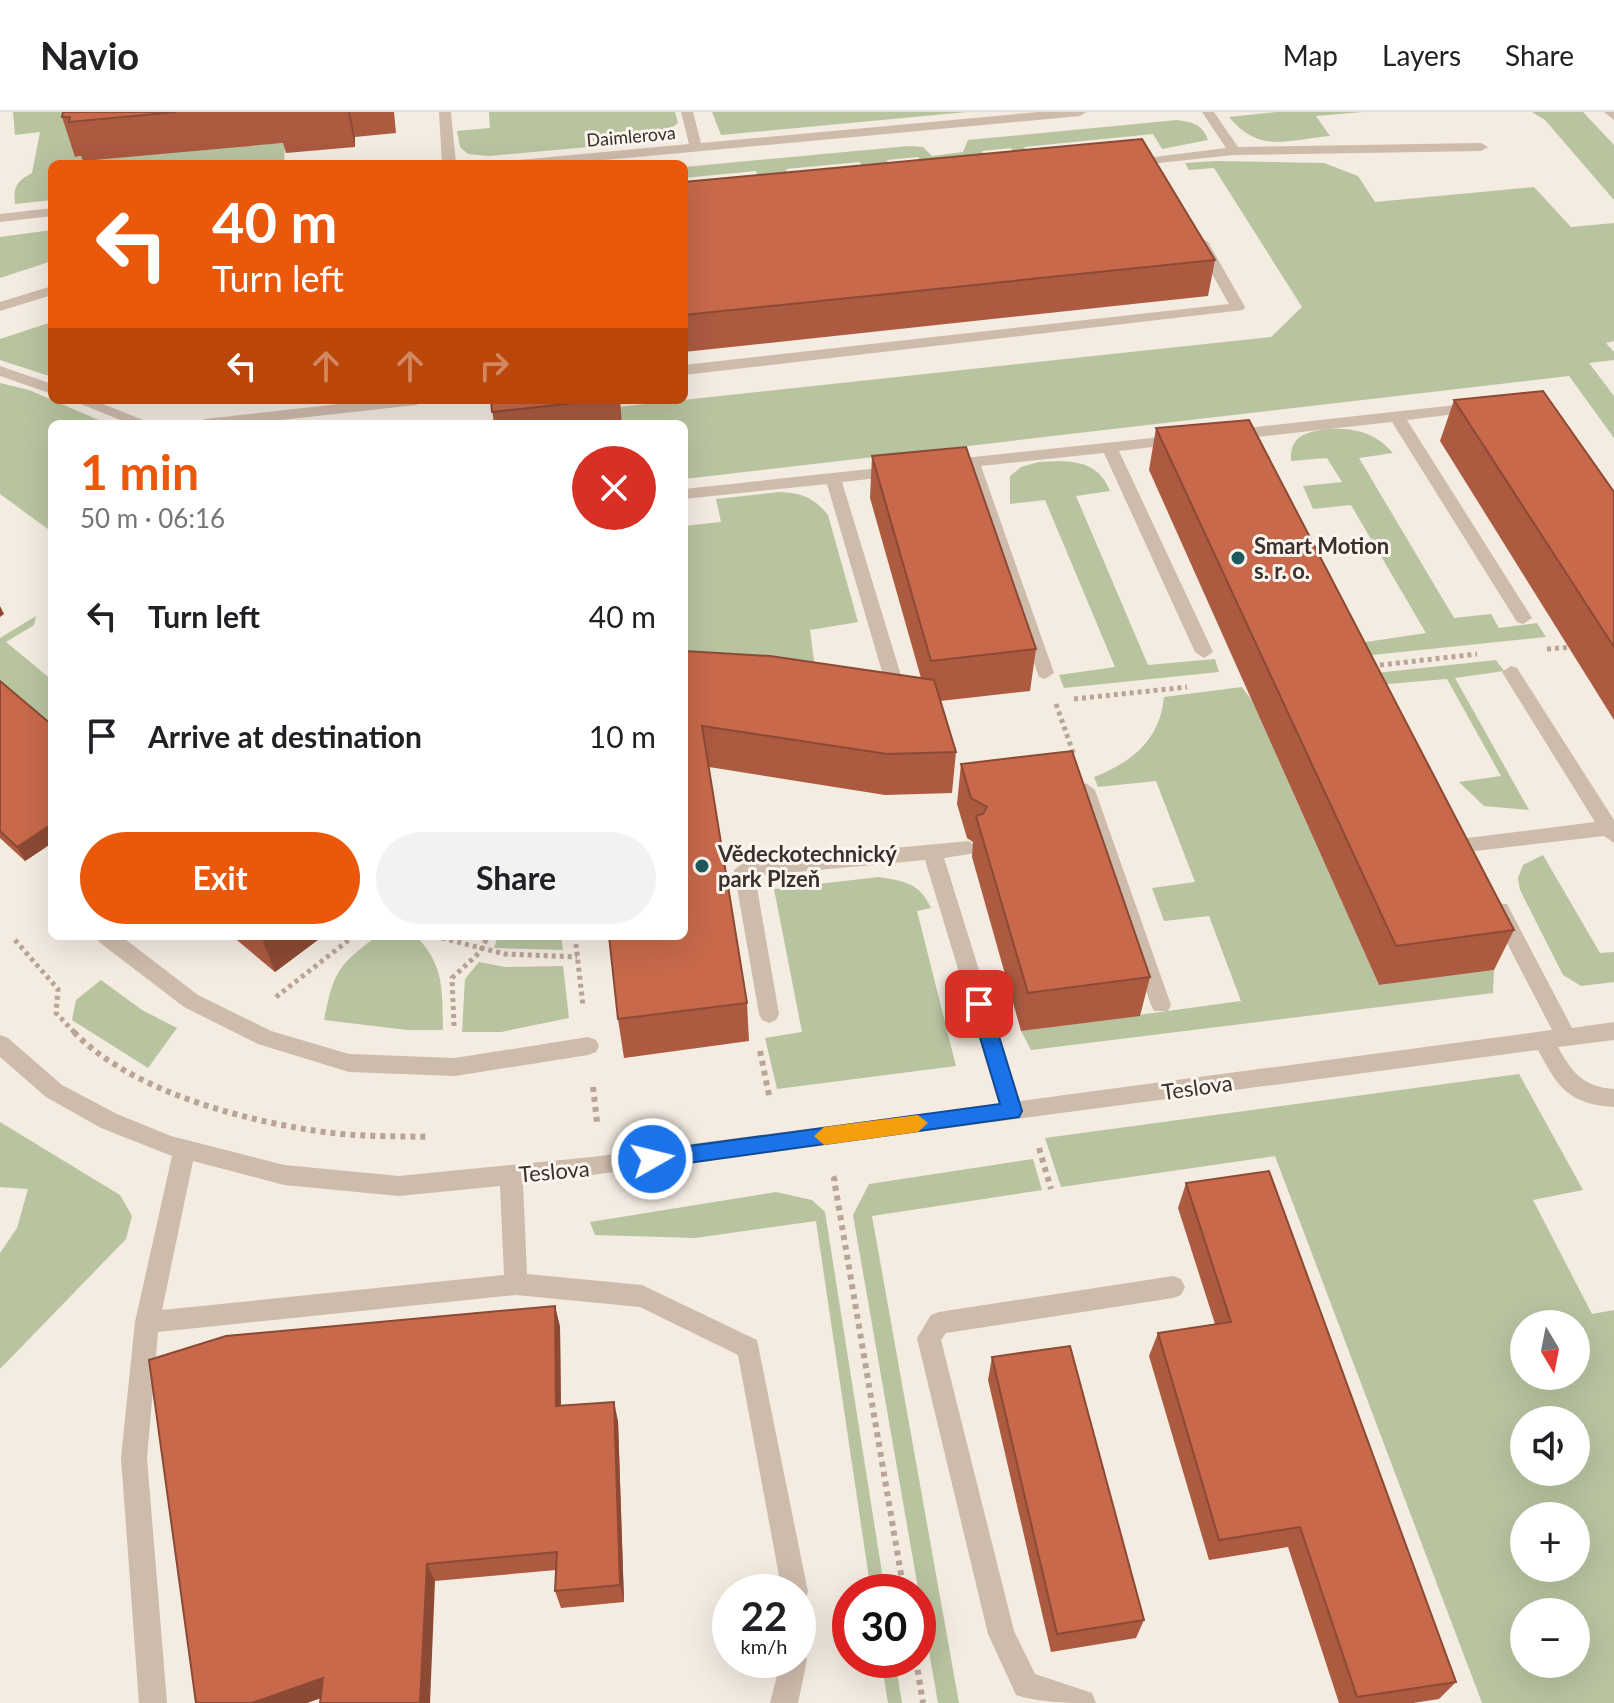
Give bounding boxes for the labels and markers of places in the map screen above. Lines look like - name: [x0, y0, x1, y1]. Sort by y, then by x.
- place label: Smart Motion s. r. o.: [1254, 532, 1389, 584]
- marker: Smart Motion s. r. o.: [1229, 549, 1247, 567]
- place label: Vědeckotechnický park Plzeň: [717, 840, 897, 892]
- marker: Vědeckotechnický park Plzeň: [693, 857, 711, 875]
- pin: [945, 970, 1013, 1038]

